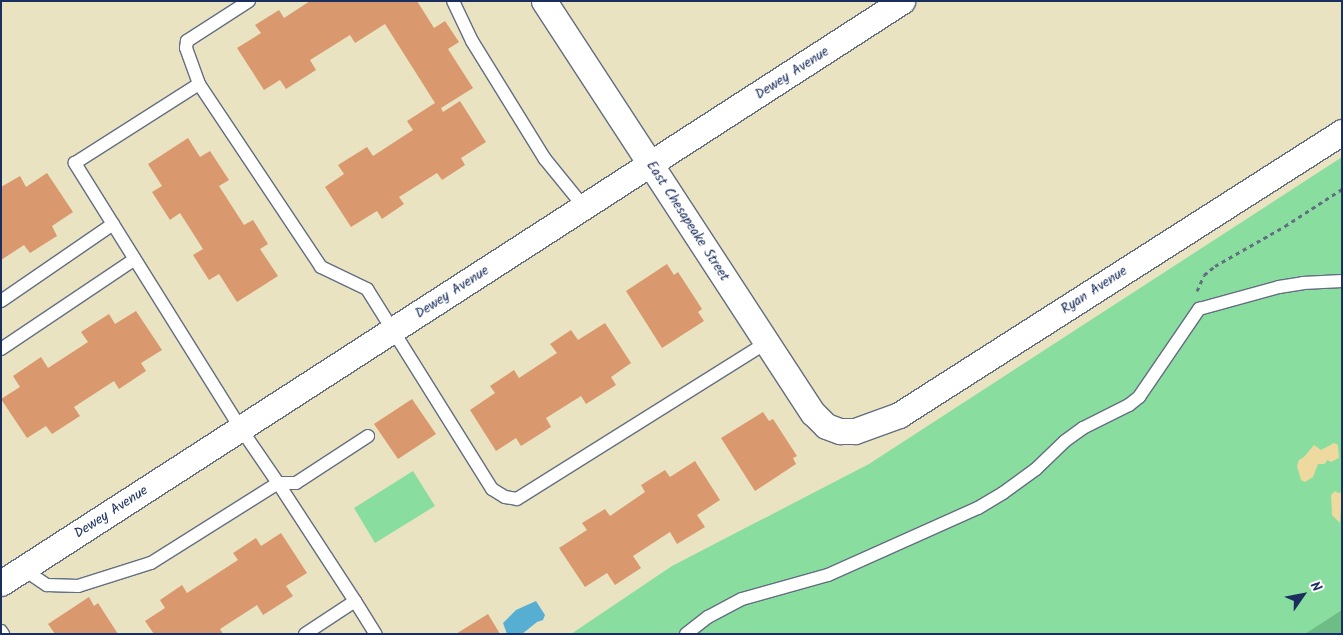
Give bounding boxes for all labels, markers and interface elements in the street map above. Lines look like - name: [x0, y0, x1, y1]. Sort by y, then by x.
- street label: Dewey Avenue: [752, 43, 832, 103]
- street label: East Chesapeake Street: [643, 158, 733, 284]
- street label: Dewey Avenue: [412, 262, 492, 322]
- street label: Ryan Avenue: [1058, 262, 1130, 318]
- street label: Dewey Avenue: [71, 482, 151, 542]
- north arrow: [1278, 570, 1328, 620]
- text: N: [1304, 577, 1327, 597]

